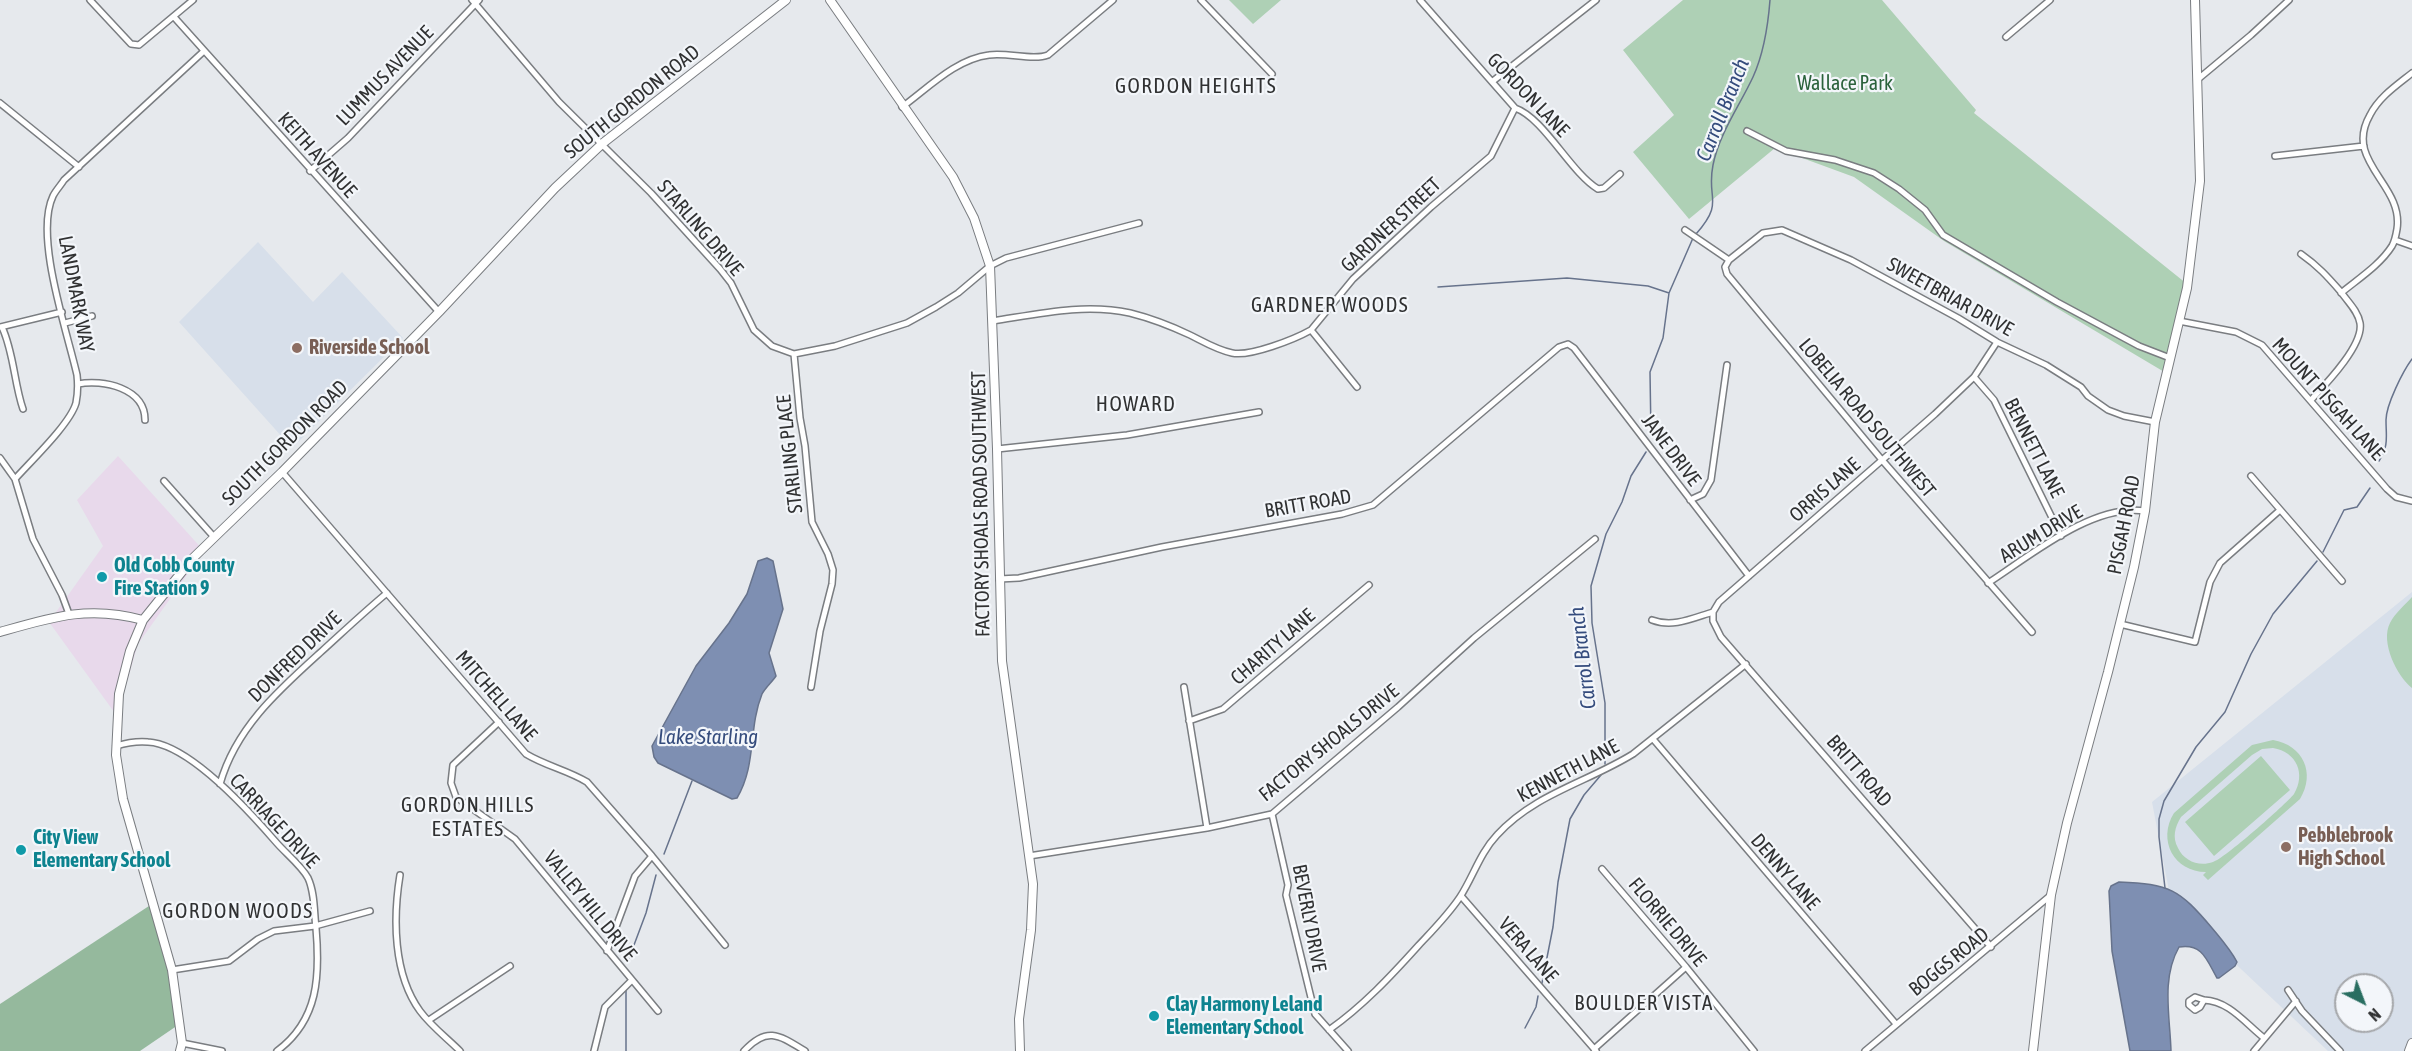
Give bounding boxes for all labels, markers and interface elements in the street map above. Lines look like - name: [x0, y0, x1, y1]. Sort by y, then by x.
- street label: LUMMUS AVENUE: [332, 21, 438, 131]
- street label: SOUTH GORDON ROAD: [559, 40, 705, 164]
- street label: GORDON LANE: [1482, 48, 1574, 142]
- water label: Carroll Branch: [1691, 55, 1755, 165]
- park label: Wallace Park: [1797, 72, 1893, 96]
- district label: GORDON HEIGHTS: [1115, 73, 1277, 99]
- street label: KEITH AVENUE: [272, 107, 362, 203]
- street label: GARDNER STREET: [1336, 173, 1446, 277]
- street label: STARLING DRIVE: [652, 175, 748, 281]
- street label: LANDMARK WAY: [53, 234, 99, 354]
- street label: SWEETBRIAR DRIVE: [1883, 252, 2017, 342]
- district label: GARDNER WOODS: [1251, 292, 1409, 318]
- street label: MOUNT PISGAH LANE: [2267, 333, 2389, 465]
- street label: LOBELIA ROAD SOUTHWEST: [1793, 334, 1941, 502]
- place label: Riverside School: [309, 336, 429, 360]
- marker: Riverside School: [290, 341, 304, 355]
- street label: FACTORY SHOALS ROAD SOUTHWEST: [967, 371, 995, 637]
- street label: SOUTH GORDON ROAD: [217, 375, 353, 511]
- district label: HOWARD: [1096, 391, 1176, 417]
- street label: STARLING PLACE: [772, 394, 808, 514]
- street label: BENNETT LANE: [1999, 394, 2069, 502]
- street label: JANE DRIVE: [1636, 409, 1706, 491]
- street label: ORRIS LANE: [1785, 453, 1865, 527]
- street label: PISGAH ROAD: [2103, 473, 2145, 577]
- street label: BRITT ROAD: [1263, 485, 1353, 523]
- street label: ARUM DRIVE: [1995, 500, 2087, 568]
- place label: Old Cobb County Fire Station 9: [114, 554, 235, 601]
- marker: Old Cobb County Fire Station 9: [95, 570, 109, 584]
- street label: CHARITY LANE: [1226, 604, 1320, 690]
- water label: Carrol Branch: [1564, 605, 1602, 711]
- street label: DONFRED DRIVE: [244, 607, 346, 707]
- street label: MITCHELL LANE: [450, 646, 542, 746]
- street label: FACTORY SHOALS DRIVE: [1254, 679, 1404, 807]
- water label: Lake Starling: [658, 724, 758, 750]
- street label: BRITT ROAD: [1821, 730, 1897, 812]
- street label: KENNETH LANE: [1513, 734, 1623, 808]
- street label: CARRIAGE DRIVE: [224, 769, 324, 873]
- district label: GORDON HILLS ESTATES: [401, 792, 535, 842]
- place label: Pebblebrook High School: [2298, 824, 2393, 871]
- place label: City View Elementary School: [33, 826, 170, 873]
- street label: DENNY LANE: [1745, 829, 1825, 915]
- marker: Pebblebrook High School: [2279, 840, 2293, 854]
- marker: City View Elementary School: [14, 843, 28, 857]
- street label: VALLEY HILL DRIVE: [538, 846, 642, 966]
- street label: BEVERLY DRIVE: [1287, 862, 1331, 974]
- street label: FLORRIE DRIVE: [1623, 873, 1711, 971]
- district label: GORDON WOODS: [162, 898, 314, 924]
- street label: VERA LANE: [1493, 912, 1563, 988]
- street label: BOGGS ROAD: [1904, 922, 1994, 1002]
- north arrow: [2334, 973, 2394, 1033]
- district label: BOULDER VISTA: [1574, 990, 1714, 1016]
- place label: Clay Harmony Leland Elementary School: [1166, 993, 1322, 1040]
- text: N: [2365, 1005, 2384, 1025]
- marker: Clay Harmony Leland Elementary School: [1147, 1009, 1161, 1023]

